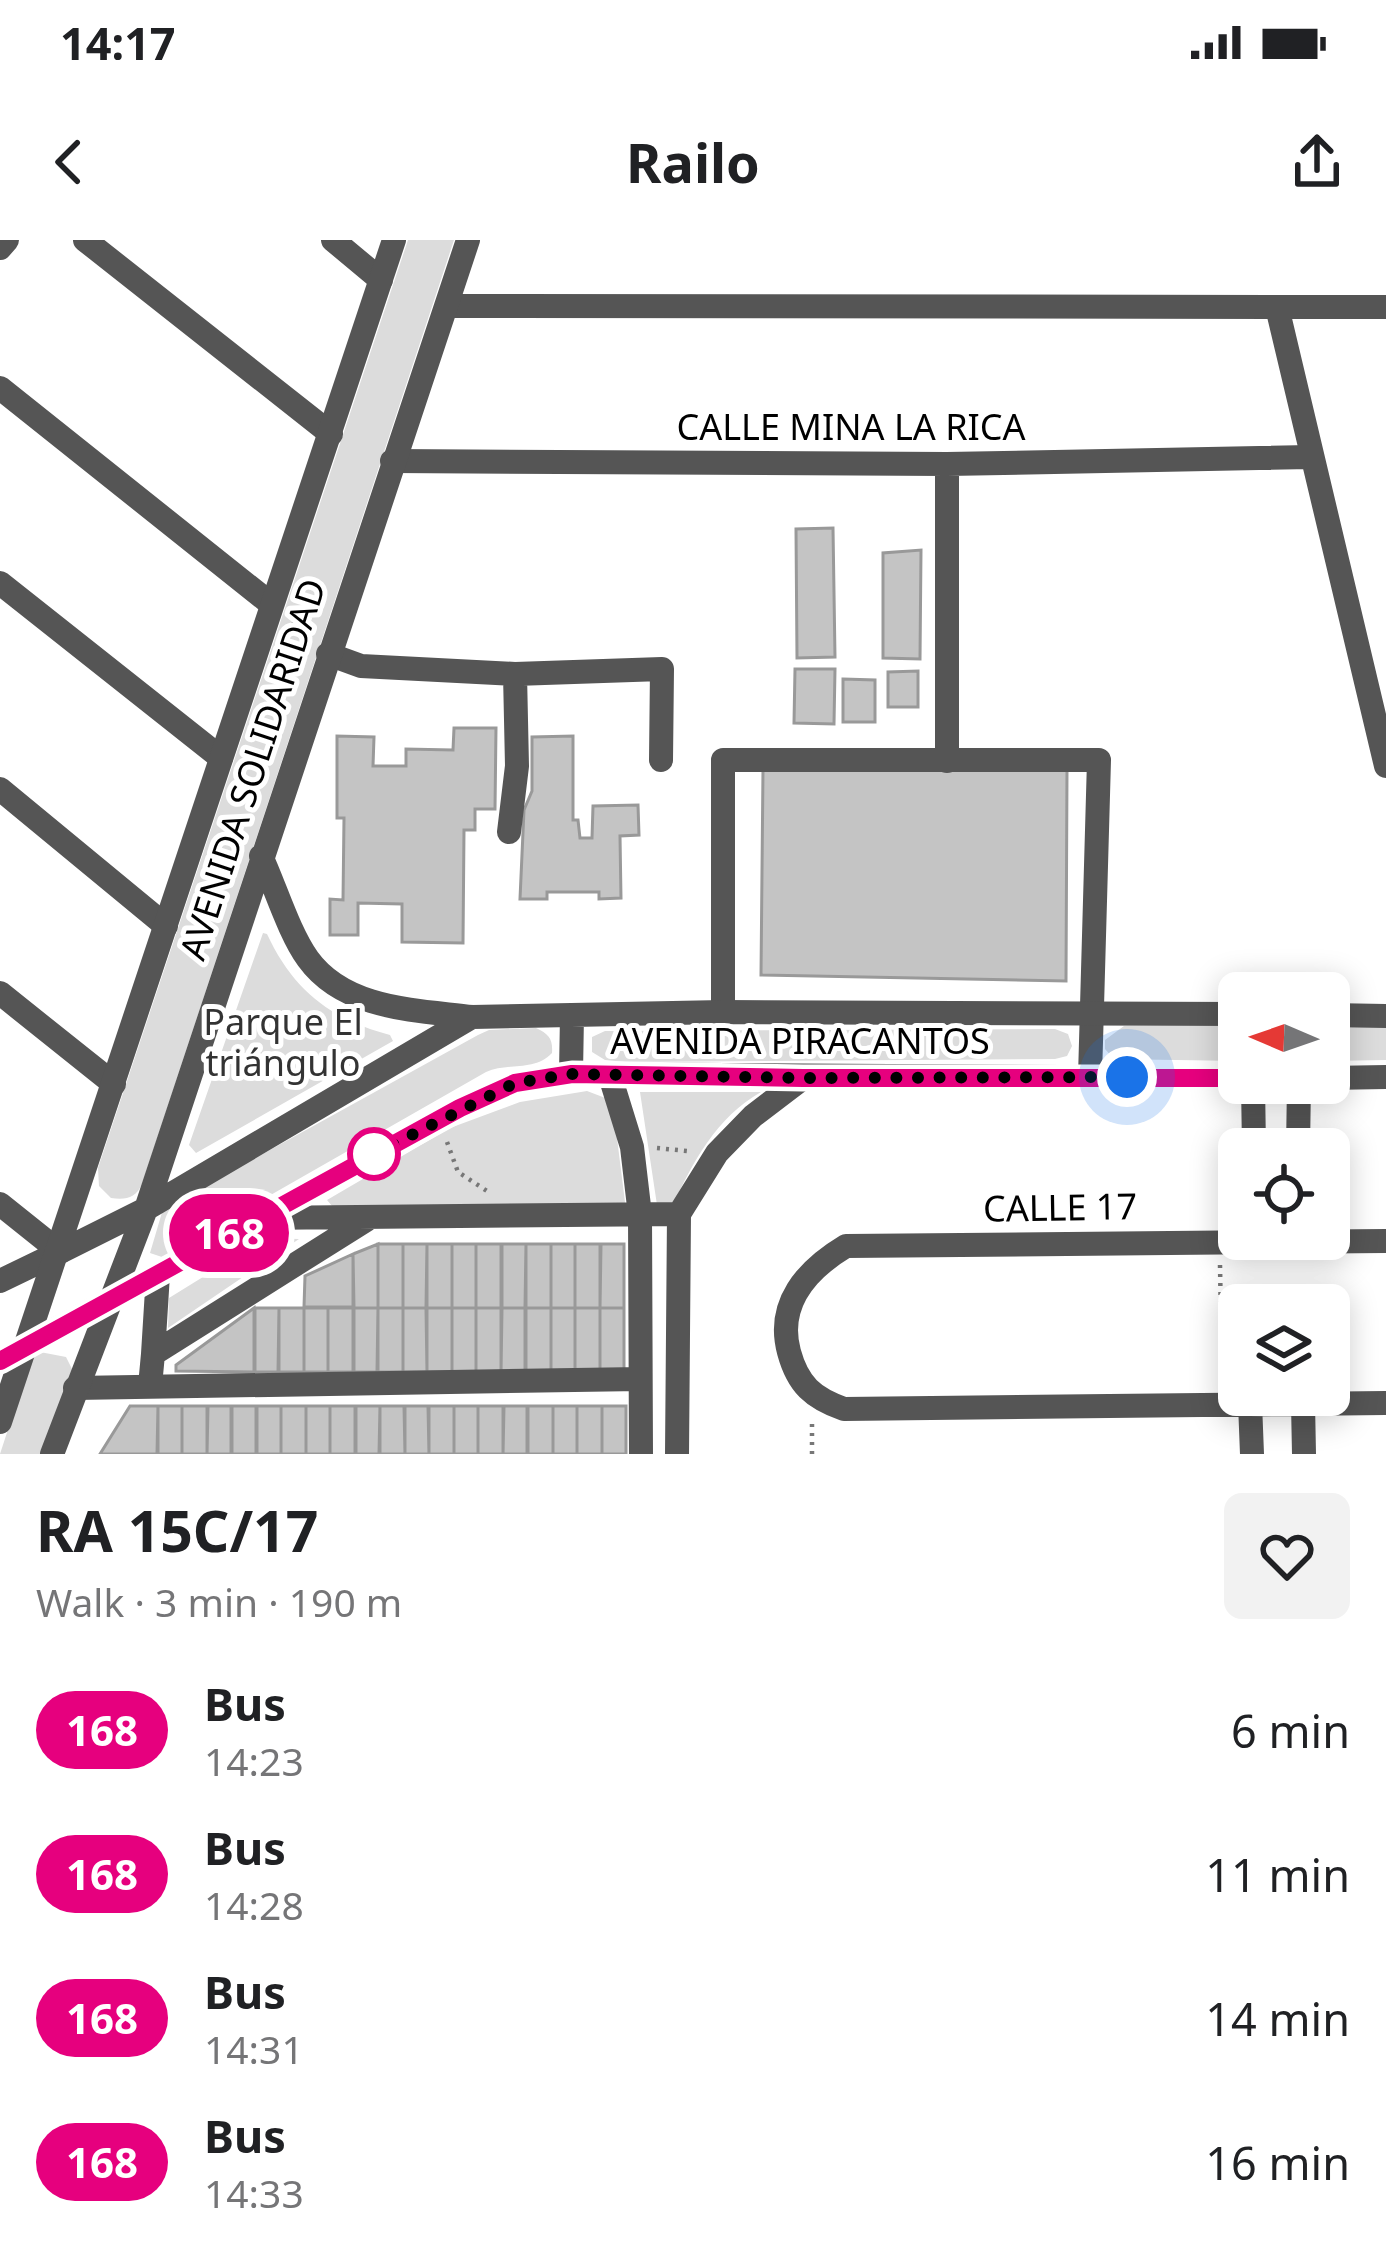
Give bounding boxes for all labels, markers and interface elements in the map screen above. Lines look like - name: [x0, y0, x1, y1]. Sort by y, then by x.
- text: 14:17: [60, 12, 176, 73]
- text: Railo: [626, 125, 760, 199]
- icon: back: [36, 129, 102, 195]
- icon: share: [1284, 129, 1350, 195]
- street label: CALLE MINA LA RICA: [676, 402, 1026, 451]
- street label: AVENIDA SOLIDARIDAD: [167, 572, 337, 966]
- north arrow: [1218, 972, 1350, 1104]
- map controls: [1218, 972, 1350, 1416]
- park label: Parque El triángulo: [203, 997, 363, 1087]
- street label: AVENIDA PIRACANTOS: [610, 1016, 990, 1065]
- your location: [1097, 1047, 1157, 1107]
- button: locate: [1218, 1128, 1350, 1260]
- unlabelled marker: [349, 1129, 399, 1179]
- street label: CALLE 17: [983, 1181, 1137, 1233]
- line badge: 168: [160, 1194, 298, 1272]
- text: 168: [193, 1204, 265, 1261]
- button: layers: [1218, 1284, 1350, 1416]
- text: RA 15C/17: [36, 1491, 318, 1569]
- button: heart: [1224, 1493, 1350, 1619]
- text: Walk · 3 min · 190 m: [36, 1575, 402, 1628]
- text: Bus: [204, 1673, 286, 1734]
- text: 6 min: [1231, 1700, 1350, 1761]
- text: 168: [66, 1701, 138, 1758]
- text: 14:23: [204, 1734, 304, 1787]
- text: Bus: [204, 1817, 286, 1878]
- text: 11 min: [1205, 1844, 1350, 1905]
- text: 168: [66, 1845, 138, 1902]
- text: 14:28: [204, 1878, 304, 1931]
- text: Bus: [204, 1961, 286, 2022]
- text: 14 min: [1205, 1988, 1350, 2049]
- text: 168: [66, 1989, 138, 2046]
- text: 14:31: [204, 2022, 304, 2075]
- text: Bus: [204, 2105, 286, 2166]
- text: 16 min: [1205, 2132, 1350, 2193]
- text: 168: [66, 2133, 138, 2190]
- text: 14:33: [204, 2166, 304, 2219]

